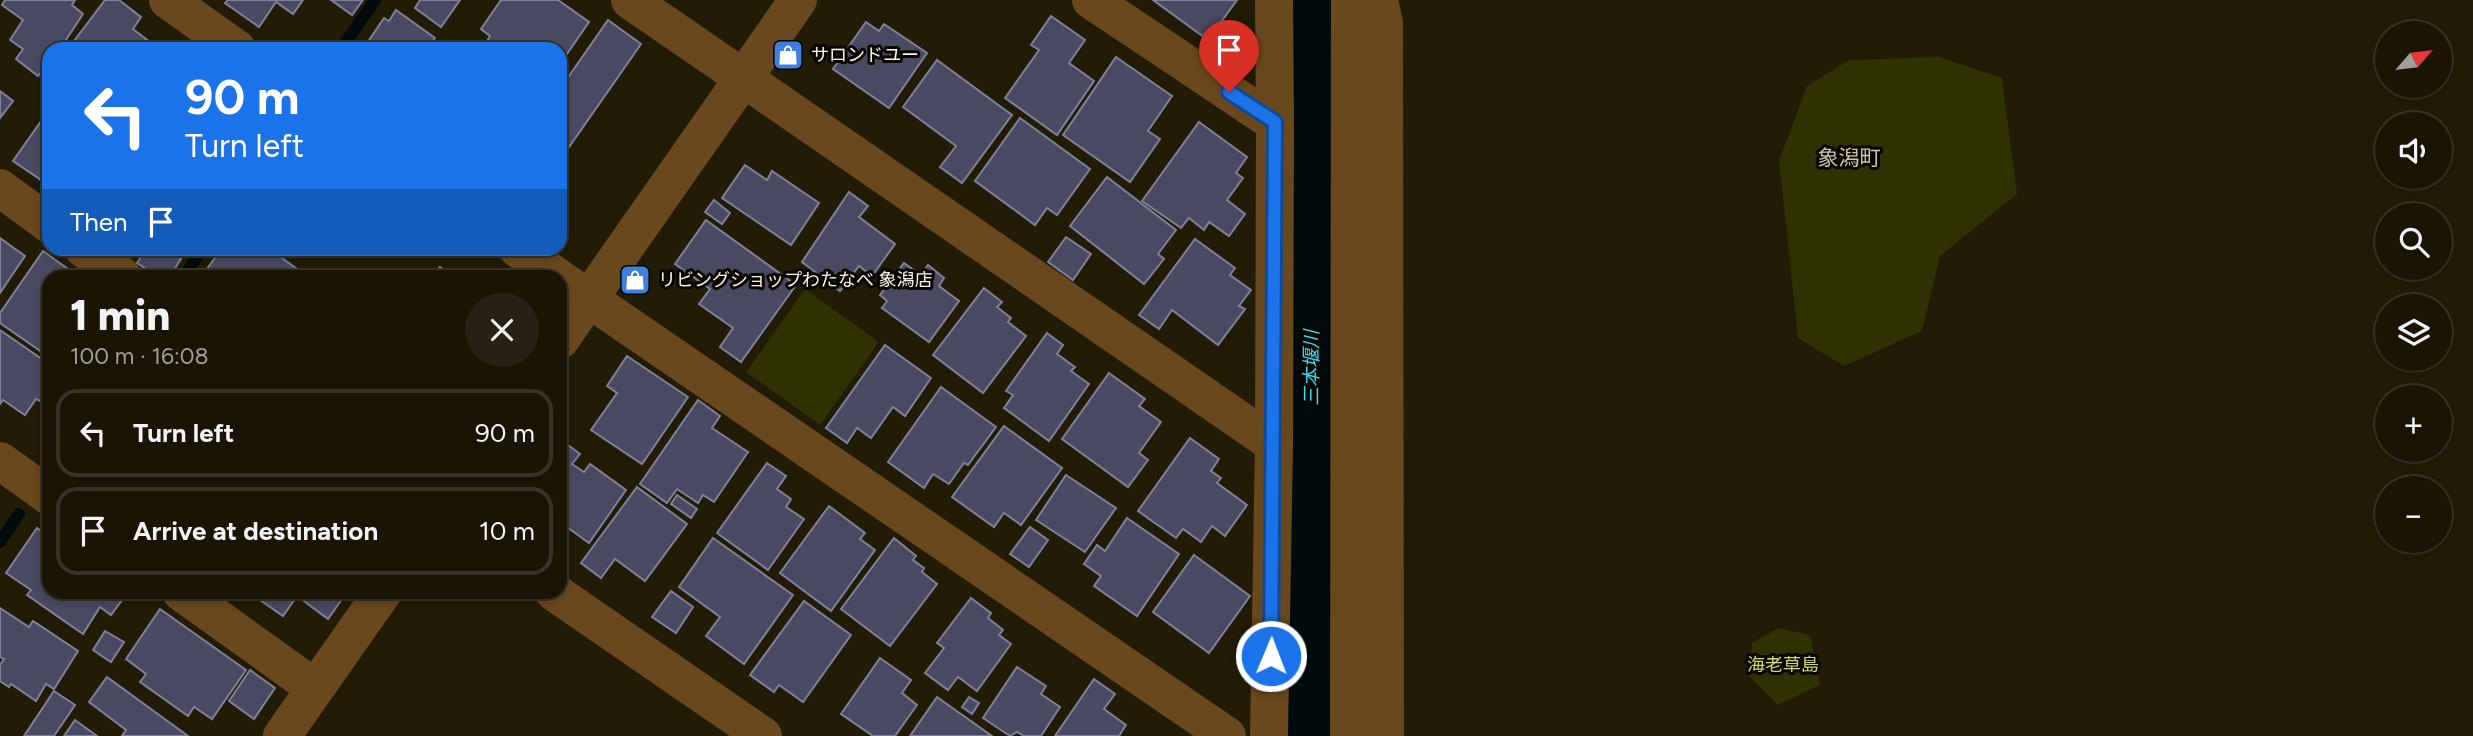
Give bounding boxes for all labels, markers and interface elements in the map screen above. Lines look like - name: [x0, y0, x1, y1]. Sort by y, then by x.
- pin: [1199, 20, 1259, 92]
- north arrow: [2375, 21, 2452, 98]
- map controls: [2375, 21, 2452, 553]
- icon: arrive: [1210, 31, 1248, 69]
- shop icon: サロンドユー: [771, 38, 805, 72]
- place label: サロンドユー: [811, 44, 919, 66]
- text: 90 m: [185, 67, 300, 126]
- icon: left: [70, 70, 161, 161]
- button: sound: [2375, 112, 2452, 189]
- text: Turn left: [185, 127, 304, 165]
- district label: 象潟町: [1818, 145, 1881, 170]
- icon: arrive: [142, 203, 180, 241]
- button: search: [2375, 203, 2452, 280]
- text: Then: [70, 206, 128, 238]
- shop icon: リビングショップわたなべ 象潟店: [618, 263, 652, 297]
- place label: リビングショップわたなべ 象潟店: [658, 269, 932, 291]
- text: 1 min: [70, 290, 170, 341]
- button: close: [465, 293, 539, 367]
- button: layers: [2375, 294, 2452, 371]
- water label: 三本堰川: [1300, 328, 1323, 406]
- text: 100 m · 16:08: [70, 342, 209, 370]
- button: +: [2375, 385, 2452, 462]
- icon: left: [74, 414, 112, 452]
- text: Turn left: [133, 417, 234, 449]
- text: 90 m: [475, 417, 535, 449]
- button: −: [2375, 476, 2452, 553]
- icon: arrive: [74, 512, 112, 550]
- text: Arrive at destination: [133, 515, 378, 547]
- text: 10 m: [479, 515, 535, 547]
- position arrow: [1234, 619, 1308, 693]
- park label: 海老草島: [1747, 654, 1819, 676]

